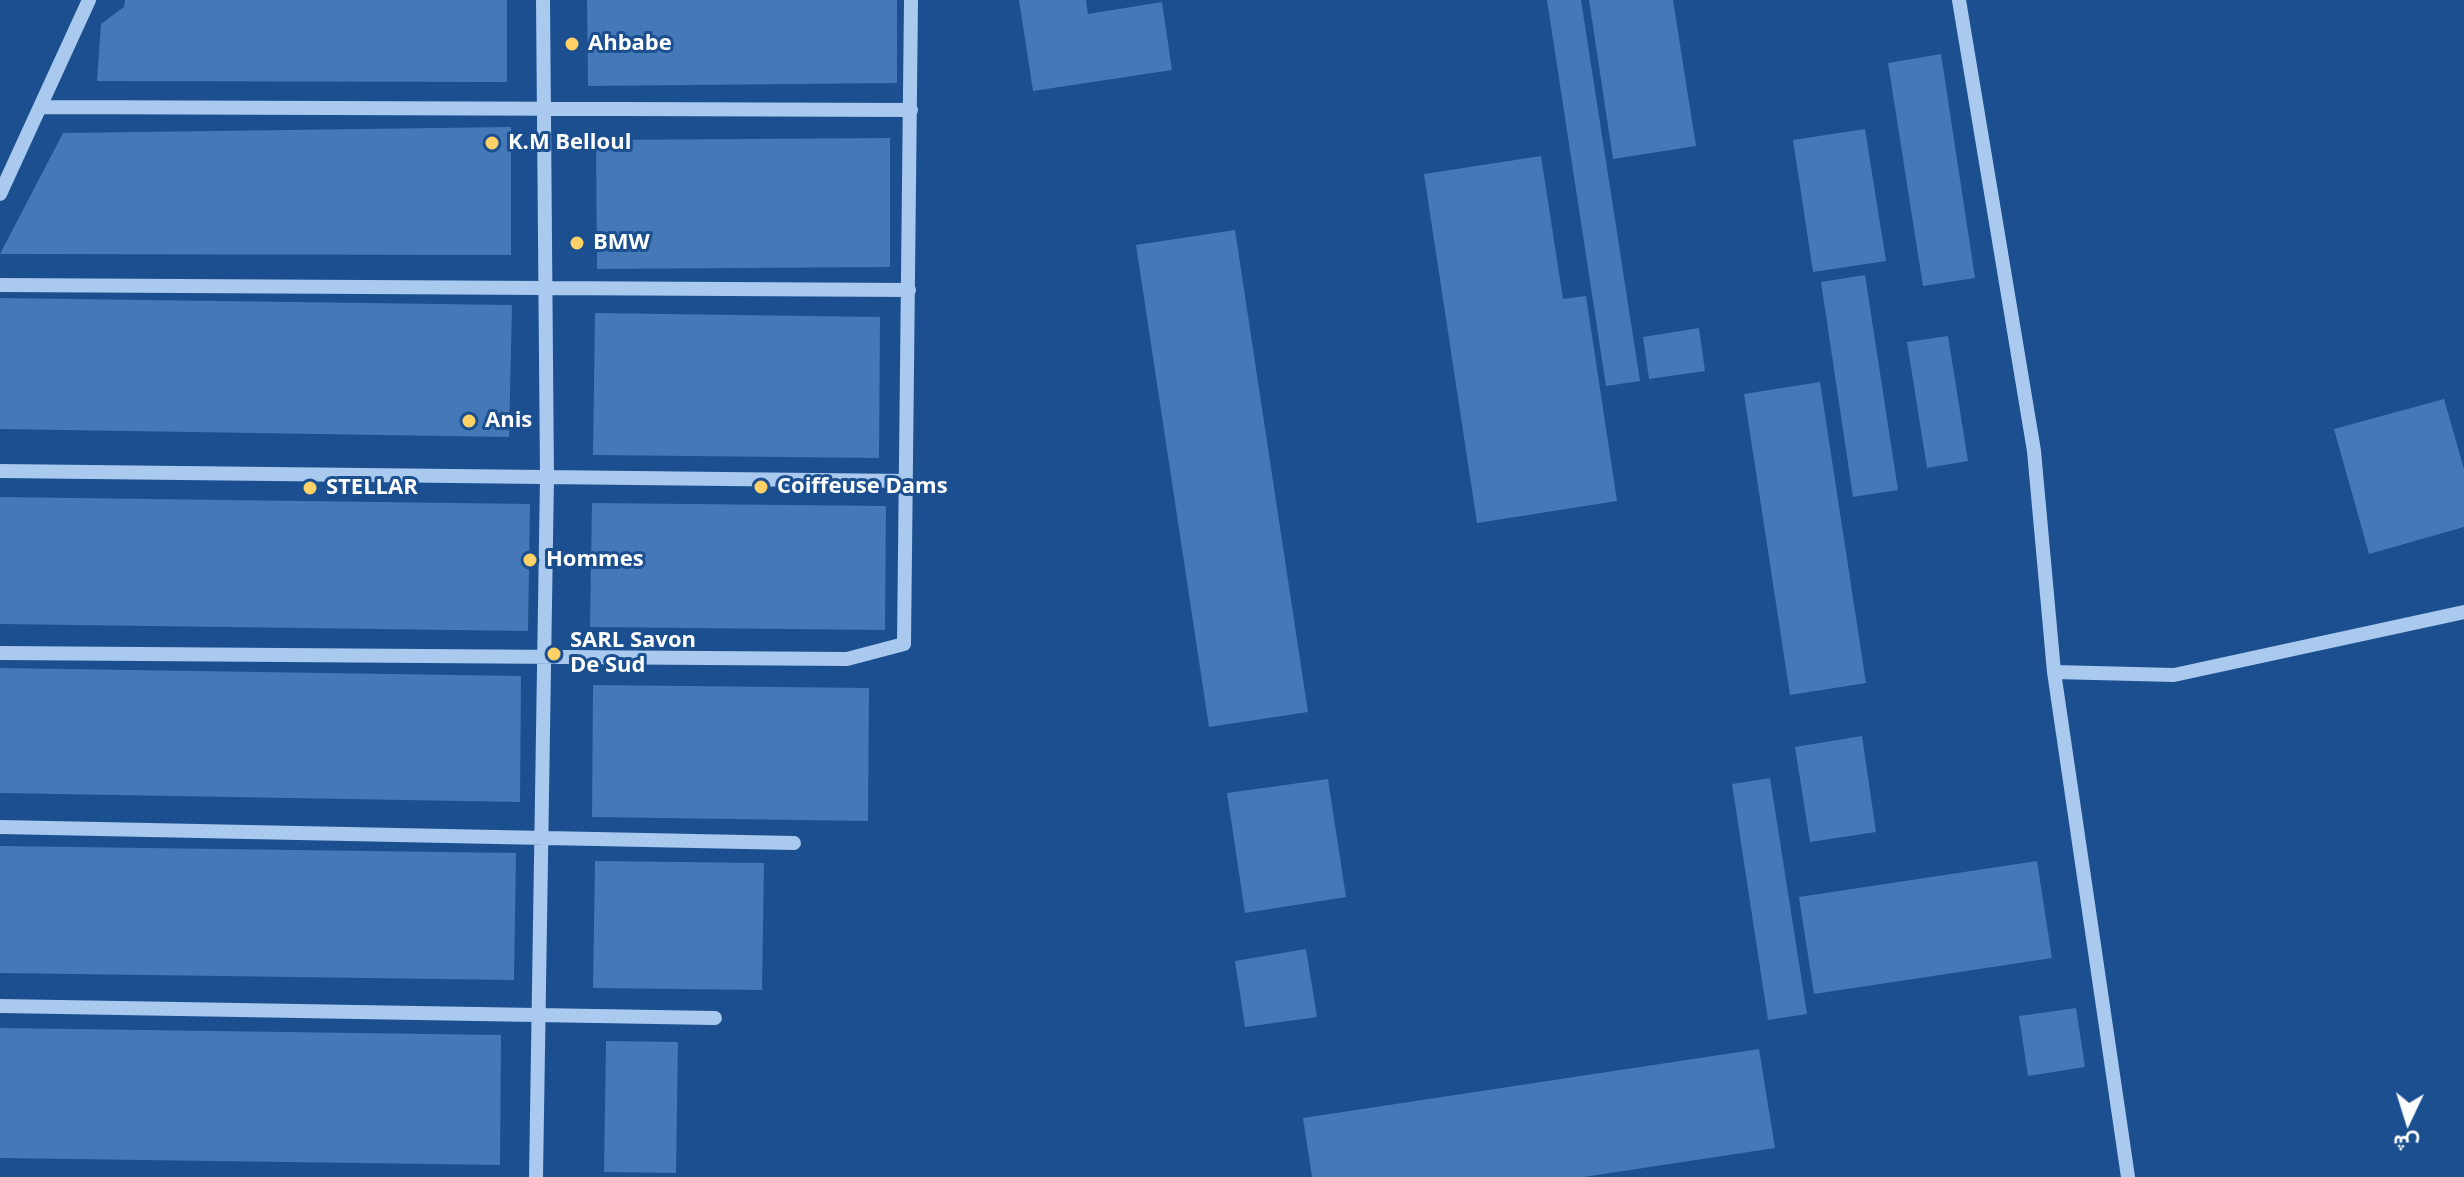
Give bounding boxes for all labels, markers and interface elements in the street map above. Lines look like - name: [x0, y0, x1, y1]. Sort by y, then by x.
- place label: Ahbabe: [588, 31, 672, 57]
- marker: Ahbabe: [563, 35, 581, 53]
- place label: K.M Belloul: [508, 130, 631, 156]
- marker: K.M Belloul: [483, 134, 501, 152]
- place label: BMW: [593, 230, 650, 256]
- marker: BMW: [568, 234, 586, 252]
- place label: Anis: [485, 408, 532, 434]
- marker: Anis: [460, 412, 478, 430]
- place label: Coiffeuse Dams: [777, 474, 948, 500]
- place label: STELLAR: [326, 475, 418, 501]
- marker: Coiffeuse Dams: [752, 478, 770, 496]
- marker: STELLAR: [301, 479, 319, 497]
- place label: Hommes: [546, 547, 644, 573]
- marker: Hommes: [521, 551, 539, 569]
- place label: SARL Savon De Sud: [570, 628, 696, 680]
- marker: SARL Savon De Sud: [545, 645, 563, 663]
- north arrow: [2368, 1081, 2448, 1161]
- text: ش: [2392, 1129, 2421, 1161]

